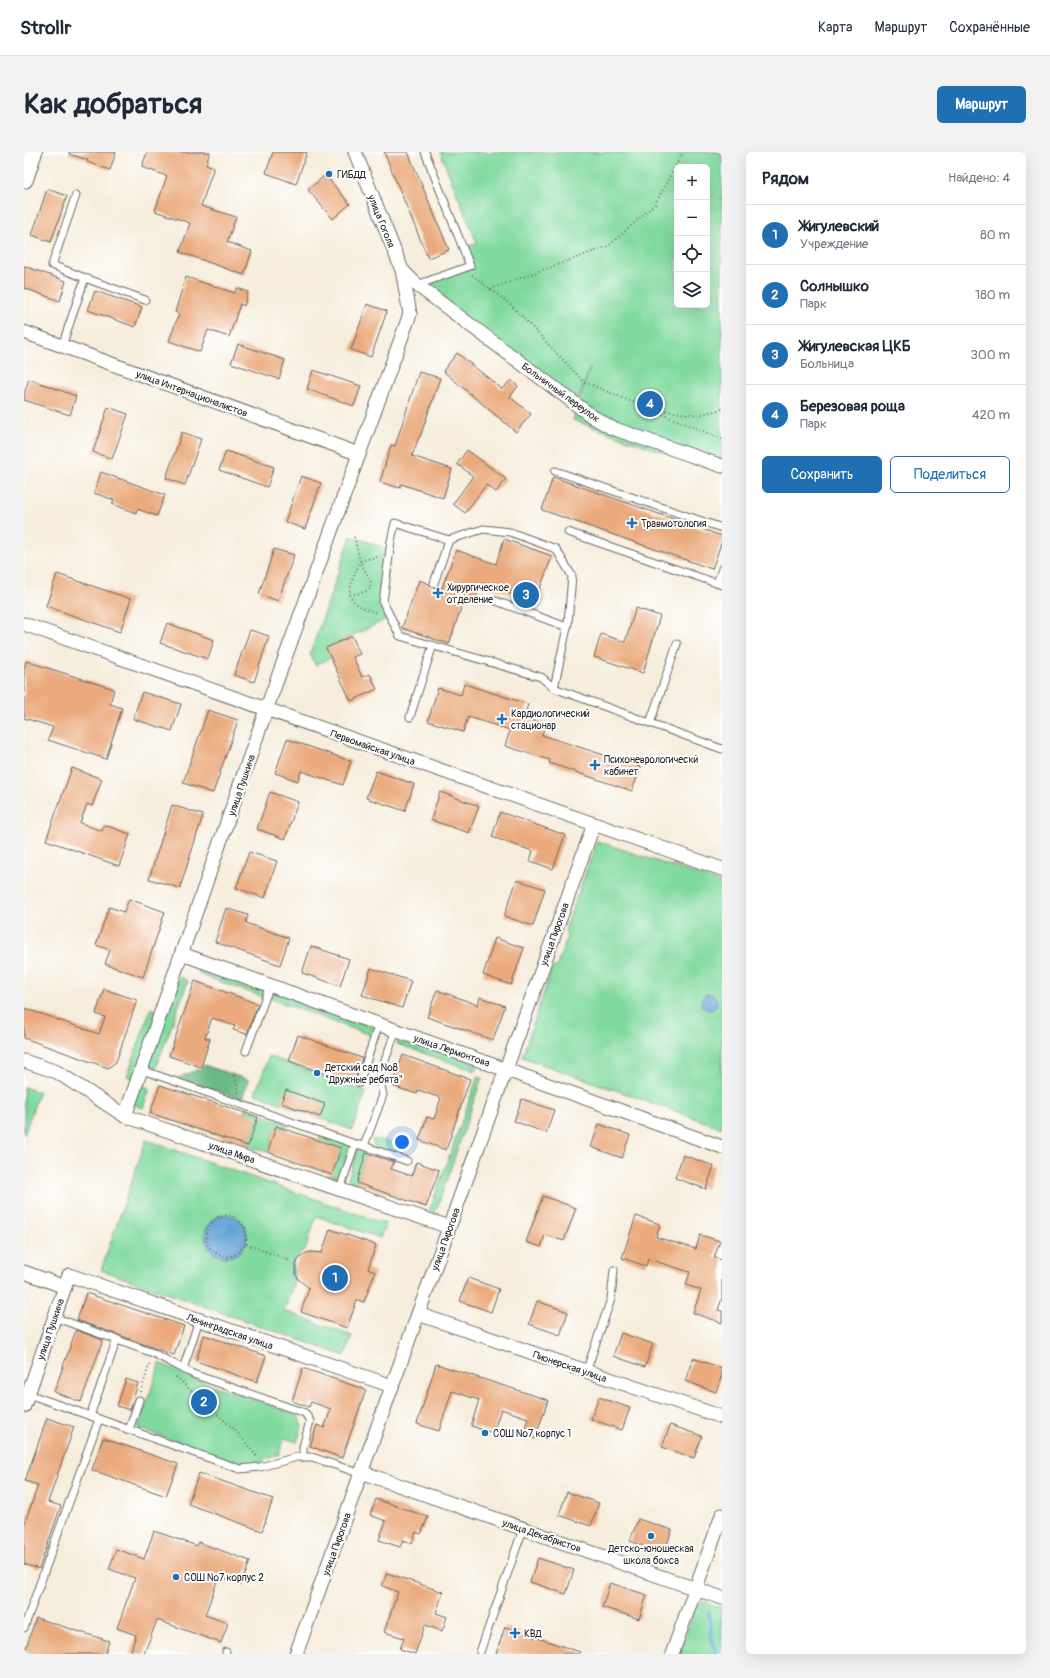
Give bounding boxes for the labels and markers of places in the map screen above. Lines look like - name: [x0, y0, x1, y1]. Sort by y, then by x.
- marker: ГИБДД: [324, 169, 334, 179]
- place label: ГИБДД: [337, 169, 367, 181]
- pin: 4: [637, 389, 663, 419]
- marker: Травмотология: [626, 517, 638, 529]
- place label: Травмотология: [641, 518, 707, 530]
- pin: 3: [513, 580, 539, 610]
- place label: Хирургическое отделение: [447, 582, 509, 606]
- marker: Хирургическое отделение: [432, 587, 444, 599]
- place label: Кардиологический стационар: [511, 708, 590, 732]
- marker: Кардиологический стационар: [496, 713, 508, 725]
- place label: Психоневрологическй кабинет: [604, 754, 699, 778]
- marker: Психоневрологическй кабинет: [589, 759, 601, 771]
- place label: Детский сад №8 "Дружные ребята": [324, 1062, 403, 1086]
- marker: Детский сад №8 "Дружные ребята": [312, 1068, 322, 1078]
- pin: 1: [322, 1263, 348, 1293]
- pin: 2: [191, 1387, 217, 1417]
- marker: СОШ №7 корпус 1: [480, 1428, 490, 1438]
- place label: СОШ №7 корпус 1: [493, 1428, 571, 1440]
- marker: Детско-юношеская школа бокса: [646, 1531, 656, 1541]
- place label: Детско-юношеская школа бокса: [607, 1543, 694, 1567]
- marker: СОШ №7 корпус 2: [171, 1572, 181, 1582]
- place label: СОШ №7 корпус 2: [184, 1572, 264, 1584]
- marker: КВД: [509, 1627, 521, 1639]
- place label: КВД: [524, 1628, 542, 1640]

